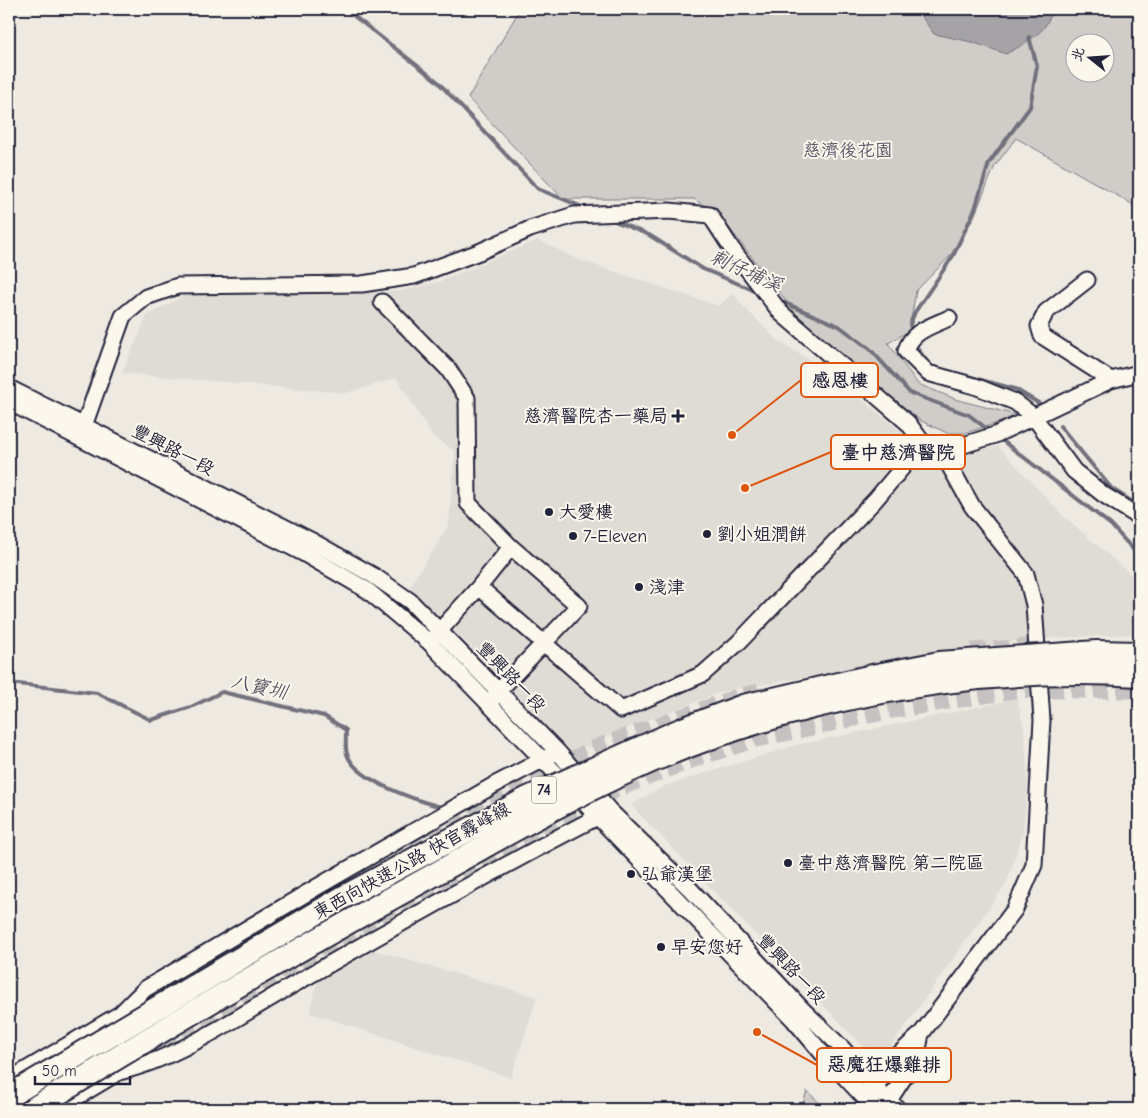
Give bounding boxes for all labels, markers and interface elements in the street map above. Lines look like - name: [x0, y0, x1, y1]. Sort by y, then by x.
- north arrow: [1066, 32, 1116, 82]
- text: 北: [1068, 45, 1088, 64]
- park label: 慈濟後花園: [803, 140, 893, 161]
- water label: 刺仔埔溪: [707, 245, 786, 297]
- callout: 感恩樓: [801, 363, 878, 397]
- text: 感恩樓: [811, 370, 869, 392]
- place label: 慈濟醫院杏一藥局: [524, 406, 668, 427]
- marker: 慈濟醫院杏一藥局: [672, 410, 684, 422]
- street label: 豐興路一段: [128, 420, 218, 480]
- callout: 臺中慈濟醫院: [831, 435, 965, 469]
- text: 臺中慈濟醫院: [841, 442, 955, 464]
- place label: 大愛樓: [559, 502, 613, 523]
- marker: 大愛樓: [543, 506, 555, 518]
- place label: 劉小姐潤餅: [717, 524, 807, 545]
- place label: 7-Eleven: [583, 526, 647, 547]
- marker: 劉小姐潤餅: [701, 528, 713, 540]
- marker: 7-Eleven: [567, 530, 579, 542]
- place label: 淺津: [649, 577, 685, 598]
- marker: 淺津: [633, 581, 645, 593]
- street label: 豐興路一段: [472, 637, 550, 717]
- water label: 八寶圳: [229, 670, 291, 704]
- road number: 74: [532, 776, 556, 804]
- street label: 東西向快速公路 快官霧峰線: [310, 798, 514, 924]
- place label: 臺中慈濟醫院 第二院區: [798, 853, 984, 874]
- marker: 臺中慈濟醫院 第二院區: [782, 857, 794, 869]
- place label: 弘爺漢堡: [641, 864, 713, 885]
- marker: 弘爺漢堡: [625, 868, 637, 880]
- street label: 豐興路一段: [752, 929, 830, 1009]
- place label: 早安您好: [671, 937, 743, 958]
- marker: 早安您好: [655, 941, 667, 953]
- callout: 惡魔狂爆雞排: [817, 1048, 951, 1082]
- scale bar: [35, 1053, 130, 1085]
- text: 惡魔狂爆雞排: [827, 1054, 941, 1076]
- text: 50 m: [42, 1062, 77, 1080]

